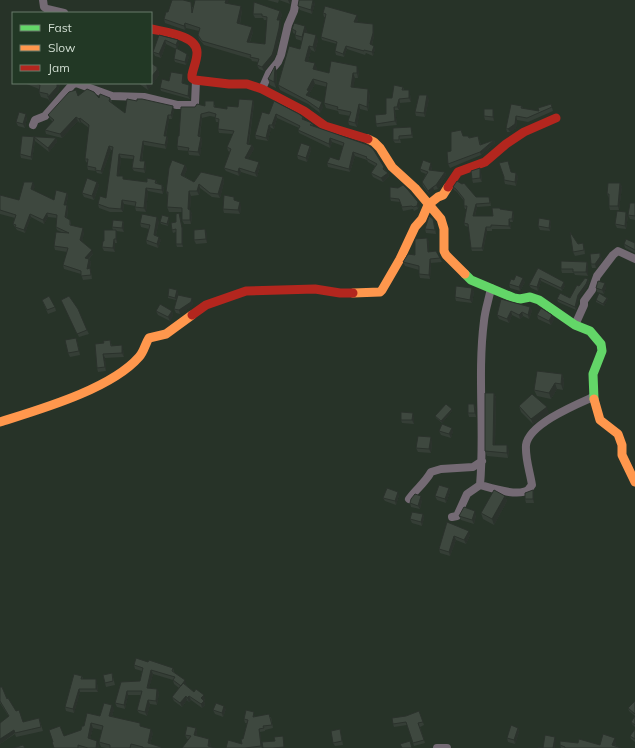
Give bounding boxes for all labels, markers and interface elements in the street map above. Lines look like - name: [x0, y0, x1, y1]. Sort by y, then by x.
- legend: [12, 12, 152, 84]
- text: Fast: [48, 20, 72, 35]
- text: Slow: [48, 40, 76, 55]
- text: Jam: [48, 60, 70, 75]

